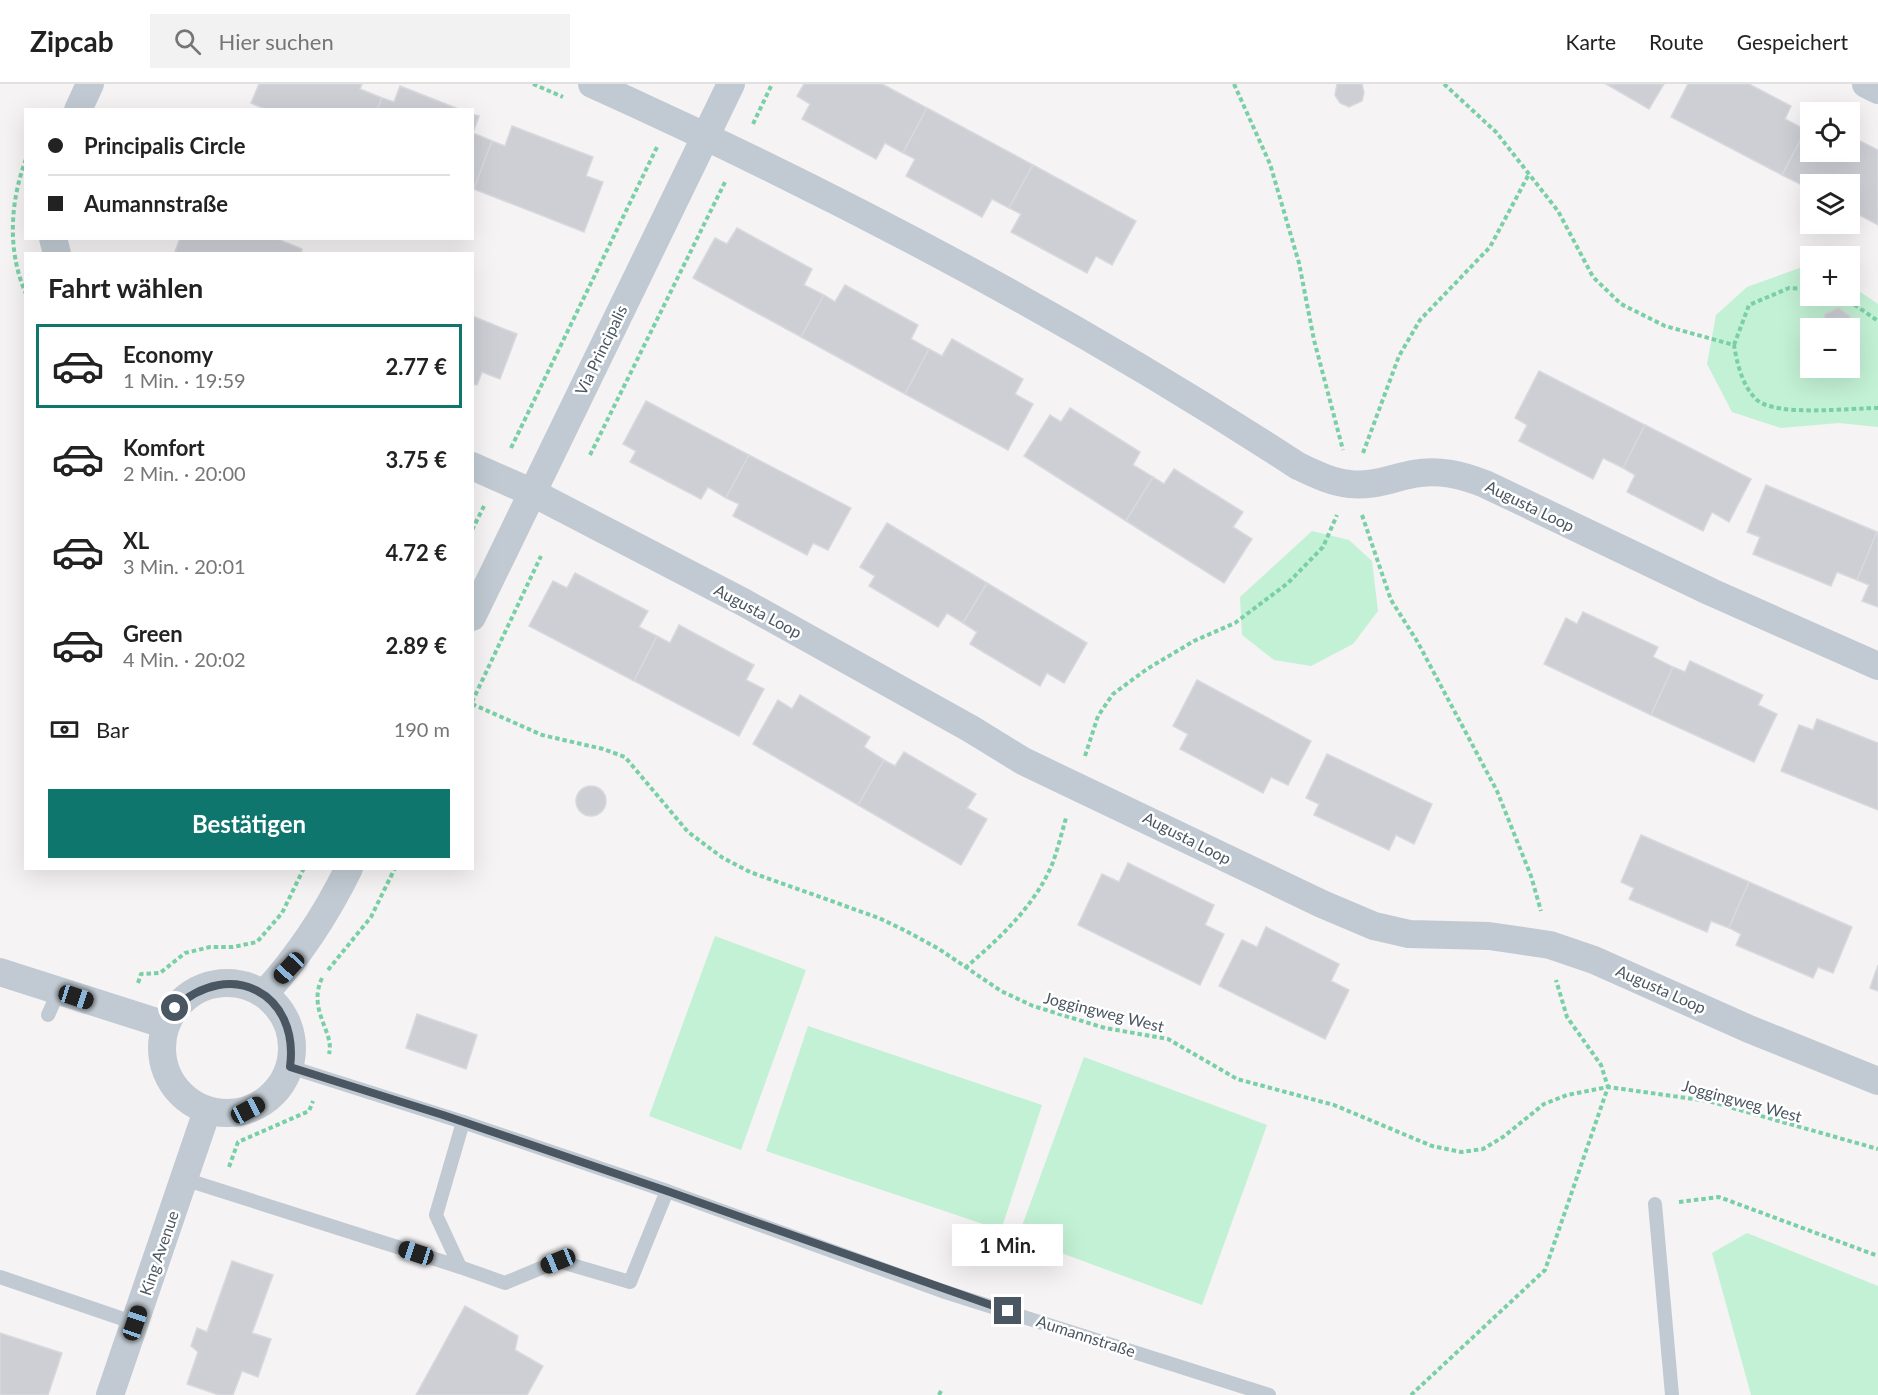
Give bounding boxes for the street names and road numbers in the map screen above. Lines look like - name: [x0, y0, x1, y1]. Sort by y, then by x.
- street label: Via Principalis: [571, 302, 631, 398]
- street label: Augusta Loop: [1483, 476, 1578, 535]
- street label: Augusta Loop: [711, 580, 805, 642]
- street label: Augusta Loop: [1140, 807, 1234, 868]
- street label: Augusta Loop: [1613, 960, 1709, 1017]
- street label: Joggingweg West: [1042, 987, 1166, 1036]
- street label: Joggingweg West: [1680, 1075, 1804, 1126]
- street label: King Avenue: [135, 1208, 182, 1298]
- street label: Aumannstraße: [1034, 1311, 1138, 1360]

